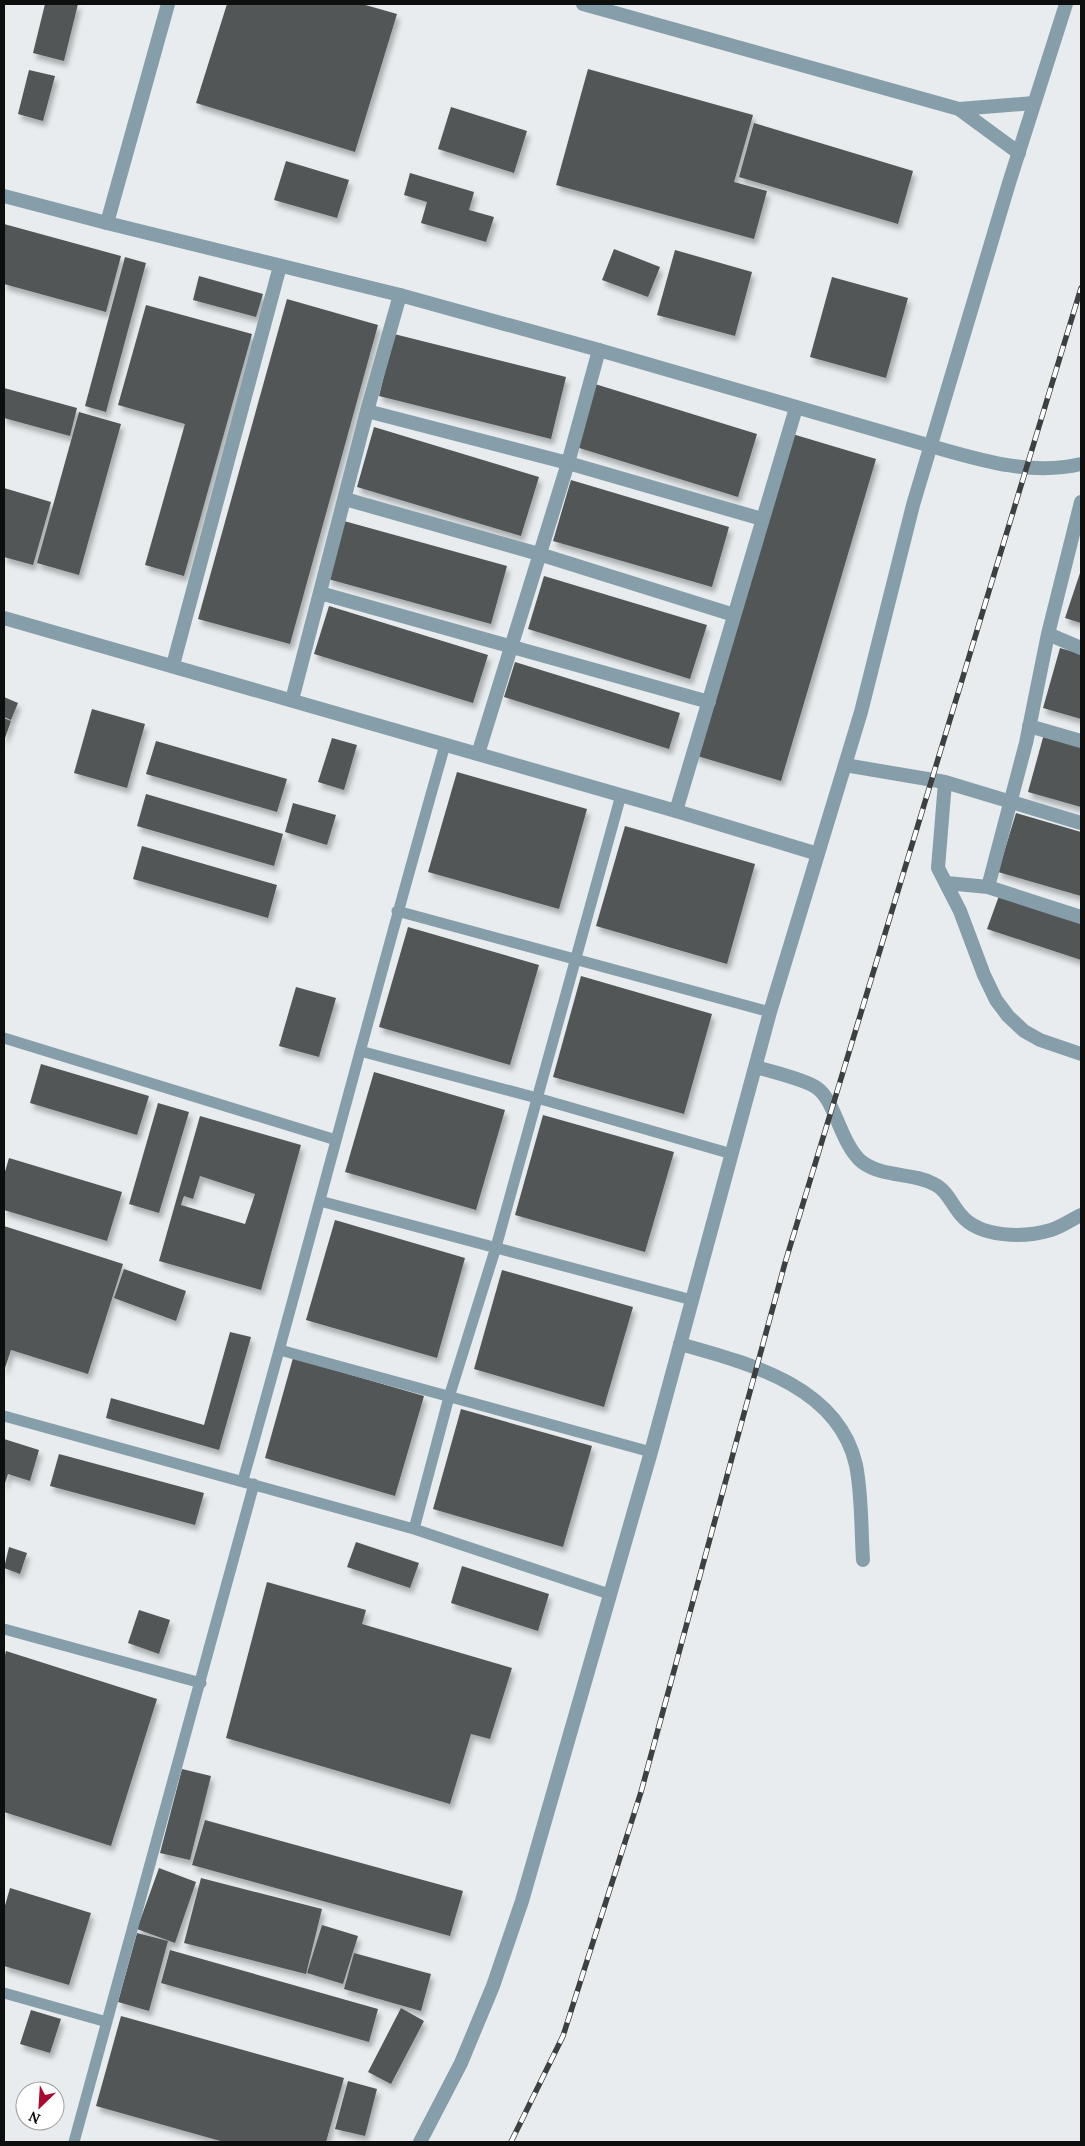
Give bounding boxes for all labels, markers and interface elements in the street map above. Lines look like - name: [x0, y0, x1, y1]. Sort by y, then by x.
- north arrow: [15, 2081, 65, 2131]
- text: N: [26, 2107, 43, 2128]

